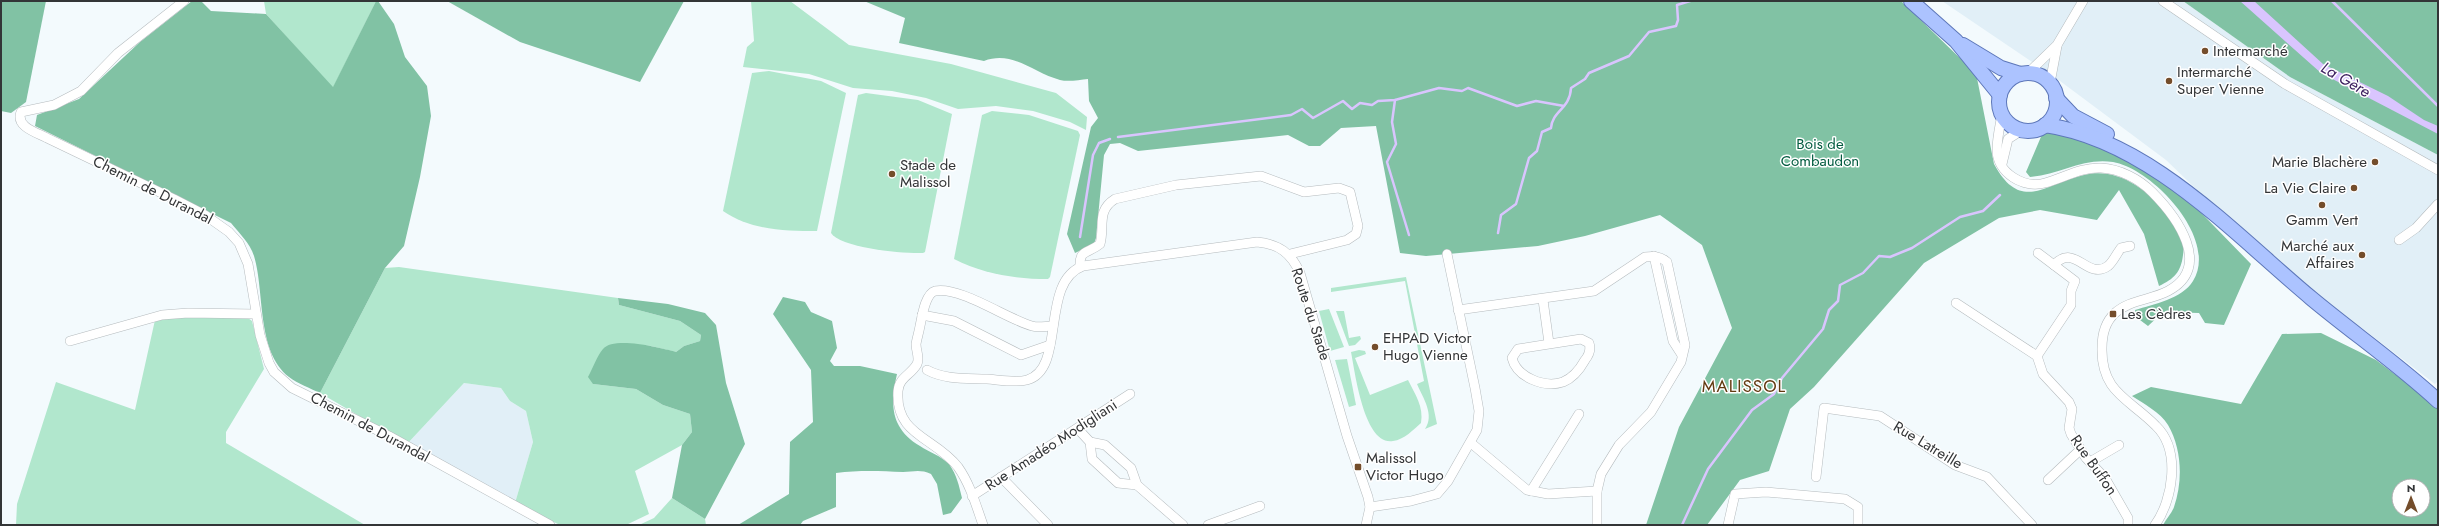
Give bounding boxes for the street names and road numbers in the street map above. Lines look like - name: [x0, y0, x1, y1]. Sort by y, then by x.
- street label: Chemin de Durandal: [89, 150, 217, 230]
- street label: Route du Stade: [1286, 265, 1336, 364]
- street label: Chemin de Durandal: [306, 386, 434, 468]
- street label: Rue Amadéo Modigliani: [980, 394, 1122, 496]
- street label: Rue Latreille: [1889, 416, 1967, 474]
- street label: Rue Buffon: [2065, 430, 2123, 500]

